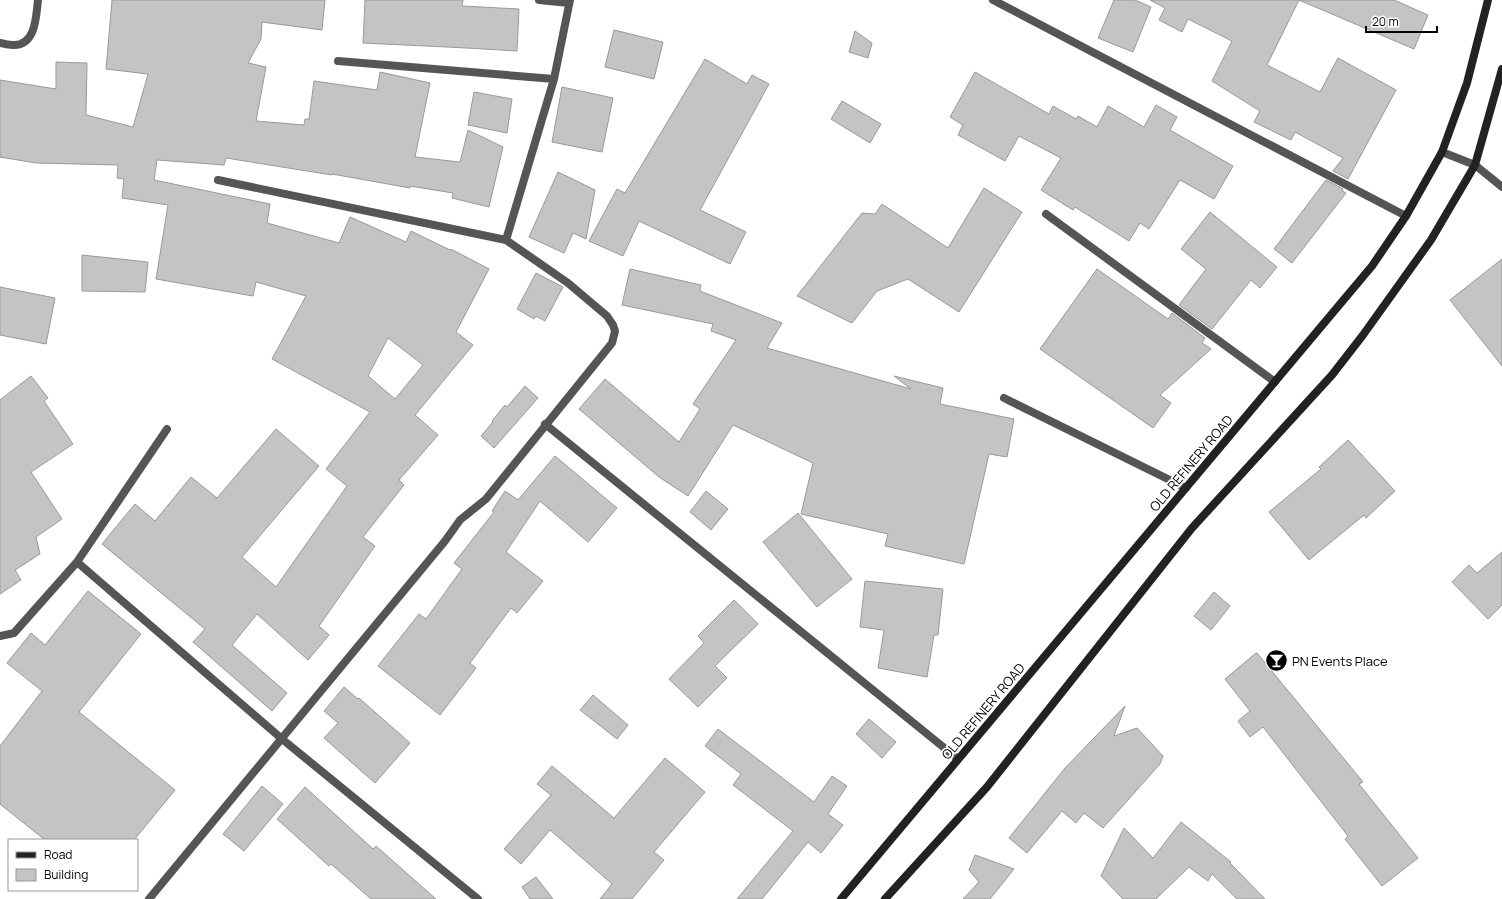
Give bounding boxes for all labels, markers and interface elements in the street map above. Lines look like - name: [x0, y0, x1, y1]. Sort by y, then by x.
- scale bar: [1366, 8, 1437, 34]
- text: 20 m: [1372, 13, 1399, 30]
- street label: OLD REFINERY ROAD: [1145, 411, 1237, 515]
- bar icon: PN Events Place: [1264, 648, 1290, 674]
- place label: PN Events Place: [1292, 652, 1388, 670]
- street label: OLD REFINERY ROAD: [937, 659, 1029, 763]
- legend: [8, 839, 138, 891]
- text: Road: [44, 846, 72, 863]
- text: Building: [44, 866, 88, 883]

